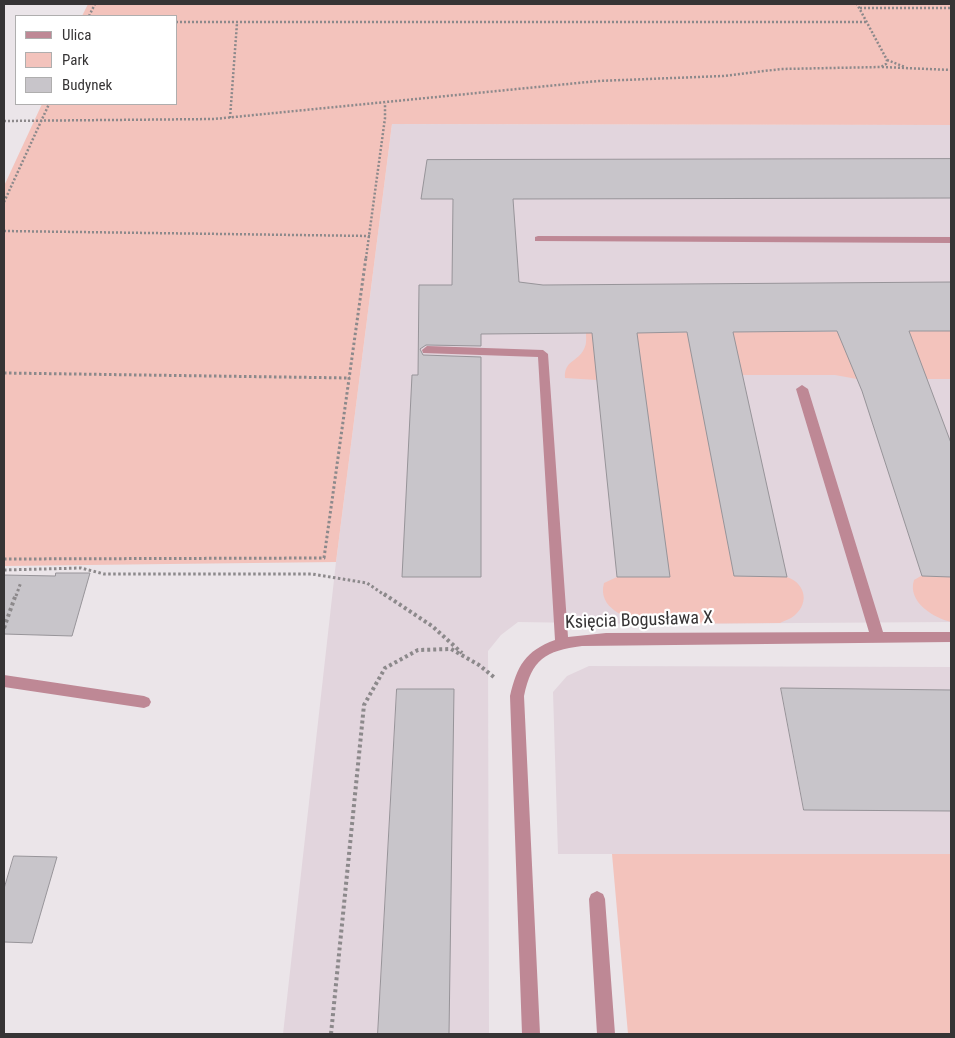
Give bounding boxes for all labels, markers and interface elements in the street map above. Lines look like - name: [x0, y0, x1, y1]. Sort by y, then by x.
- legend: [15, 15, 178, 105]
- text: Ulica: [62, 26, 91, 44]
- text: Park: [62, 51, 89, 69]
- text: Budynek: [62, 76, 112, 94]
- street label: Księcia Bogusława X: [565, 608, 713, 634]

